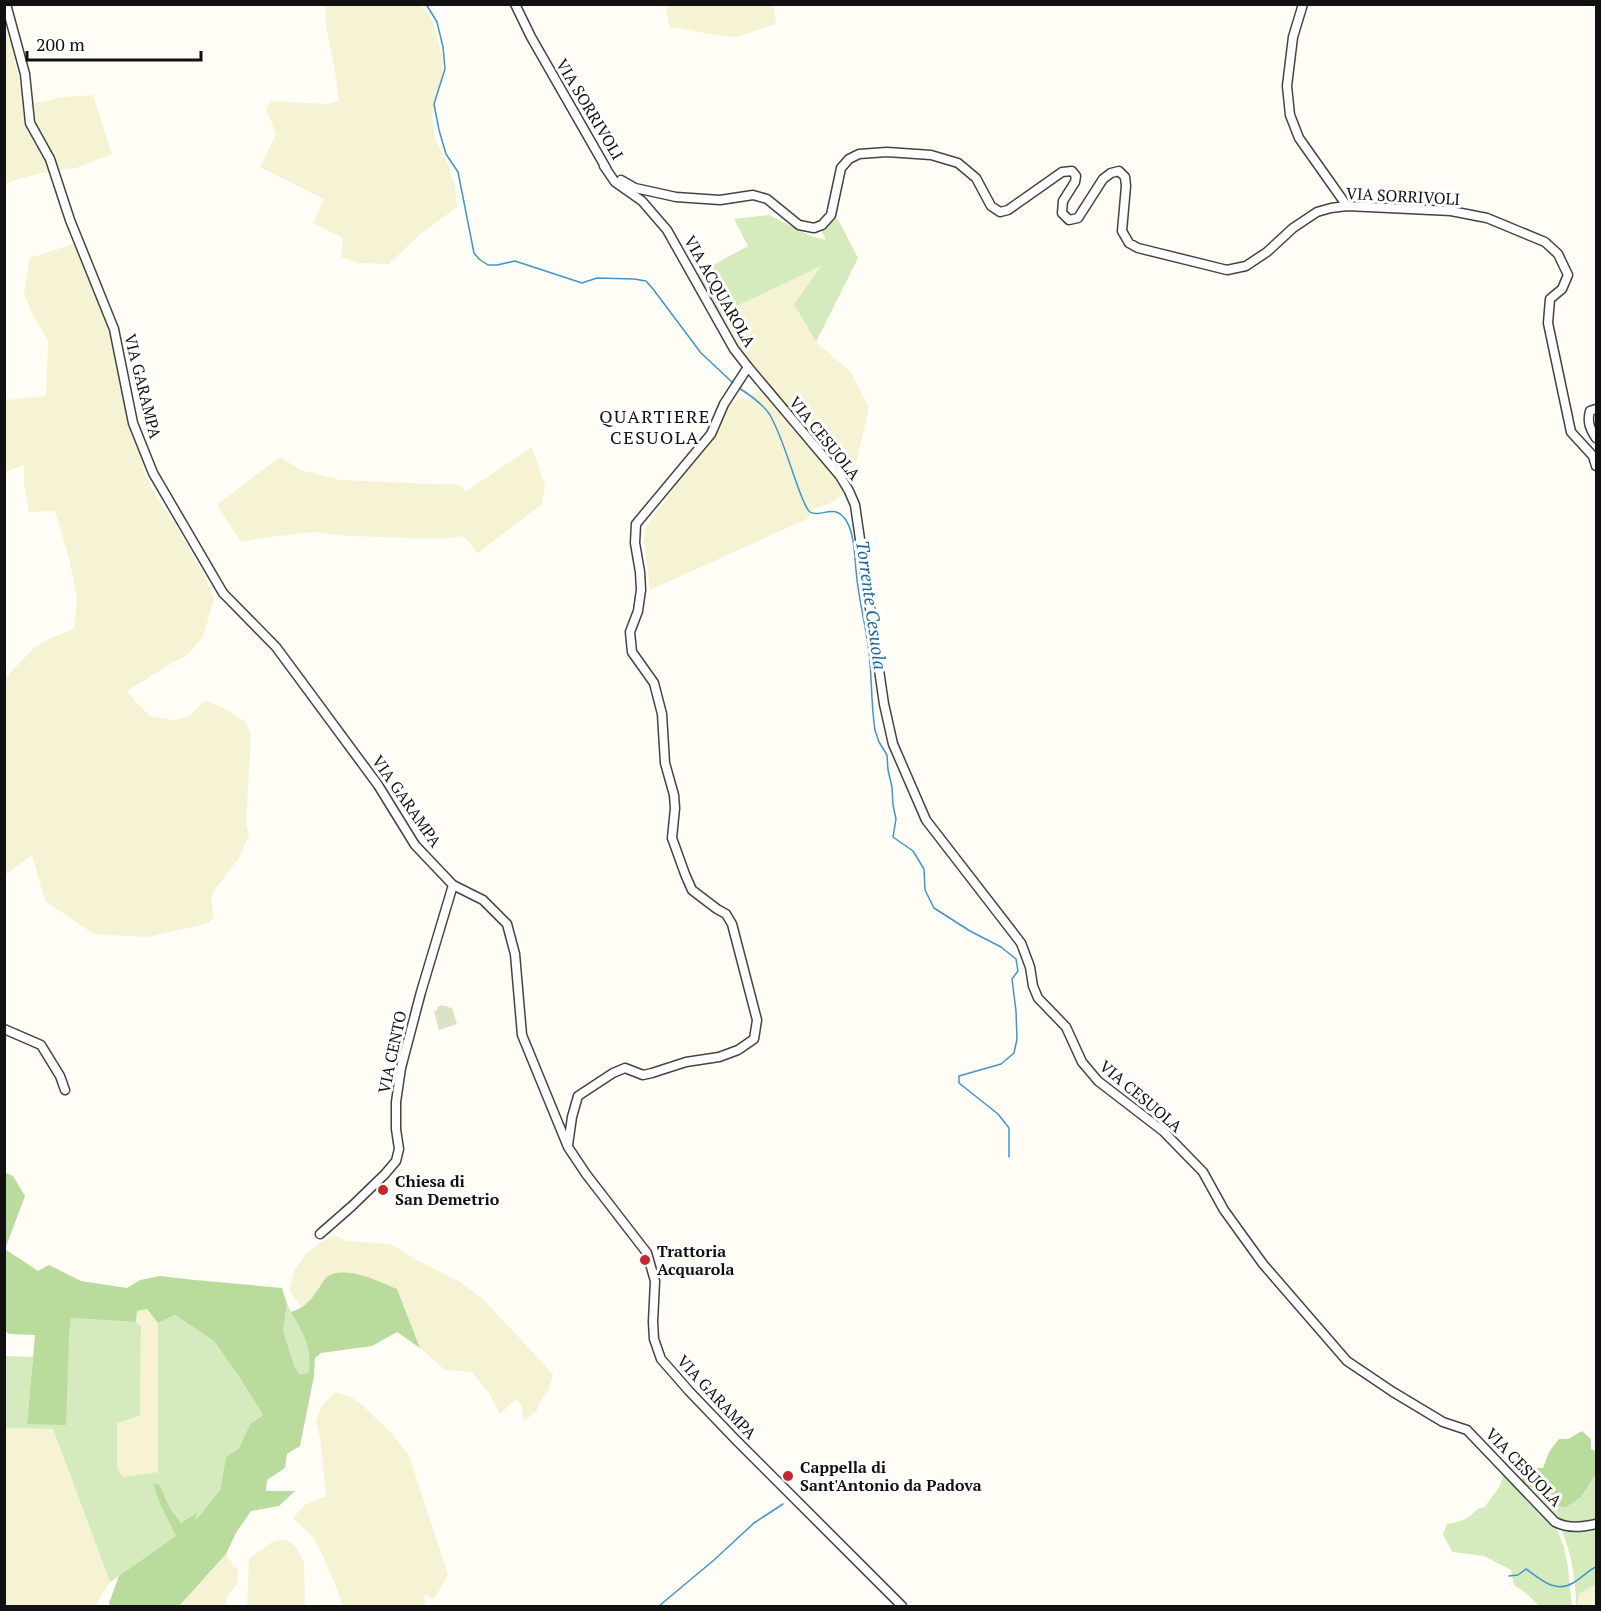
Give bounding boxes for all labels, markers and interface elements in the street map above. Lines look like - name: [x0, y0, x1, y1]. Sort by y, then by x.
- scale bar: [27, 24, 201, 62]
- text: 200 m: [36, 32, 85, 56]
- street label: VIA SORRIVOLI: [551, 54, 629, 164]
- street label: VIA SORRIVOLI: [1345, 182, 1461, 210]
- street label: VIA ACQUAROLA: [679, 231, 761, 351]
- street label: VIA GARAMPA: [119, 331, 167, 441]
- street label: VIA CESUOLA: [784, 392, 866, 484]
- district label: QUARTIERE CESUOLA: [599, 404, 711, 449]
- water label: Torrente Cesuola: [851, 539, 893, 671]
- street label: VIA GARAMPA: [367, 751, 447, 851]
- street label: VIA CENTO: [373, 1009, 411, 1095]
- street label: VIA CESUOLA: [1095, 1055, 1187, 1137]
- place label: Chiesa di San Demetrio: [395, 1170, 500, 1210]
- marker: Chiesa di San Demetrio: [376, 1183, 390, 1197]
- place label: Trattoria Acquarola: [657, 1240, 735, 1280]
- marker: Trattoria Acquarola: [638, 1253, 652, 1267]
- street label: VIA GARAMPA: [672, 1350, 762, 1444]
- street label: VIA CESUOLA: [1481, 1423, 1567, 1511]
- place label: Cappella di Sant'Antonio da Padova: [800, 1456, 982, 1496]
- marker: Cappella di Sant'Antonio da Padova: [781, 1469, 795, 1483]

